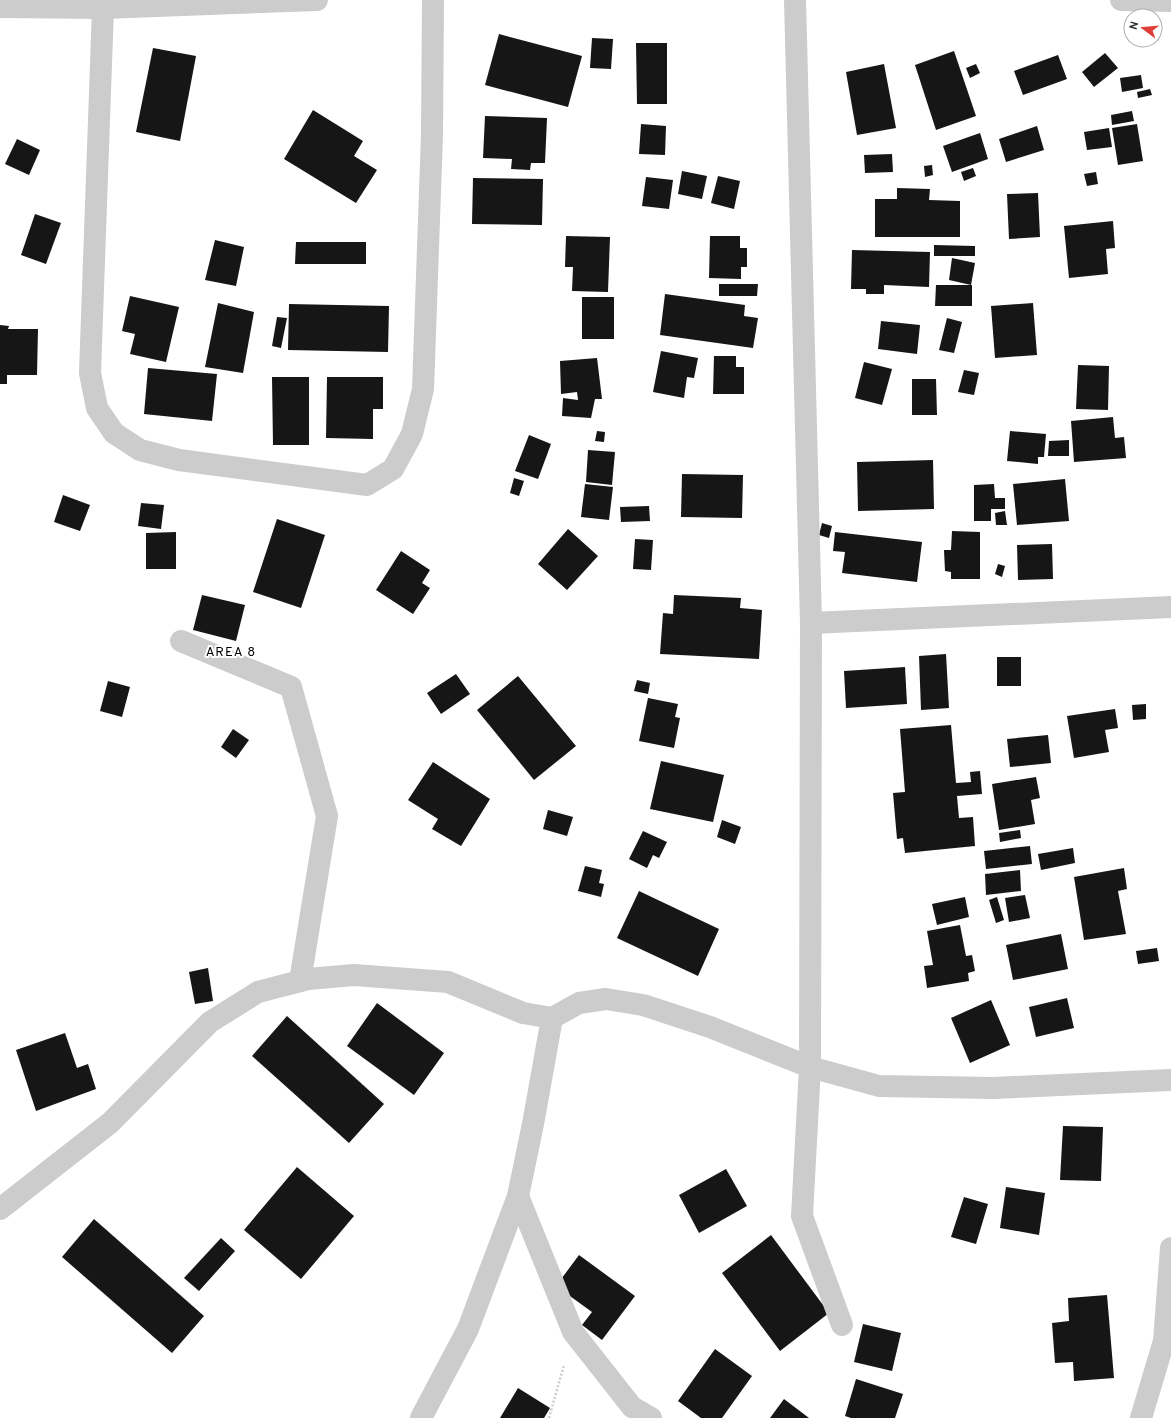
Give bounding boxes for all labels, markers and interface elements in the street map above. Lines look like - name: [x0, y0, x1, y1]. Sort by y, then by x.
- north arrow: [1123, 8, 1163, 48]
- text: N: [1127, 20, 1142, 31]
- district label: AREA 8: [206, 645, 256, 661]

